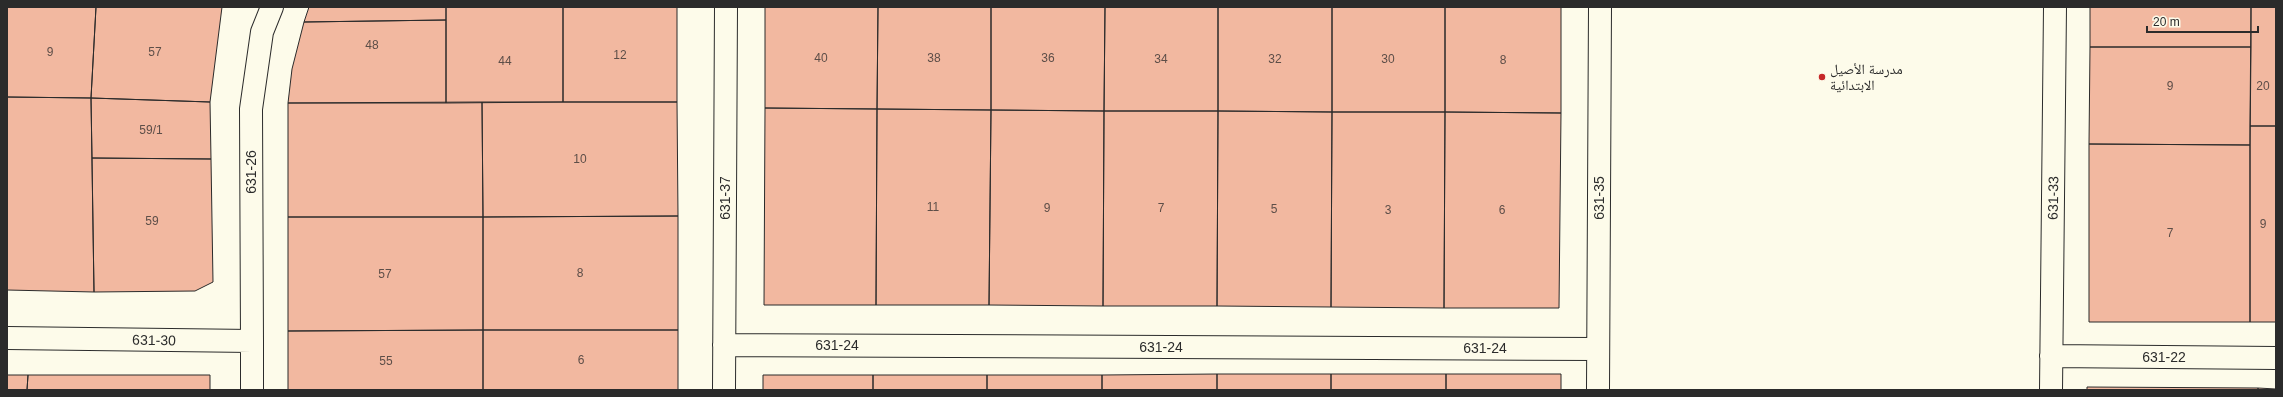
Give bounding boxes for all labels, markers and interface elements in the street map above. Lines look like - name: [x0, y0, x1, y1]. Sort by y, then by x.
- scale bar: [2147, 8, 2258, 34]
- text: 20 m: [2153, 15, 2180, 29]
- house number: 48: [365, 38, 379, 52]
- house number: 9: [47, 45, 54, 59]
- house number: 57: [148, 45, 162, 59]
- house number: 12: [613, 48, 627, 62]
- house number: 40: [814, 51, 828, 65]
- house number: 38: [927, 51, 941, 65]
- house number: 36: [1041, 51, 1055, 65]
- house number: 34: [1154, 52, 1168, 66]
- house number: 32: [1268, 52, 1282, 66]
- house number: 30: [1381, 52, 1395, 66]
- house number: 8: [1500, 53, 1507, 67]
- house number: 44: [498, 54, 512, 68]
- place label: مدرسة الأصيل الابتدائية: [1830, 61, 1903, 93]
- marker: مدرسة الأصيل الابتدائية: [1817, 72, 1827, 82]
- house number: 9: [2167, 79, 2174, 93]
- house number: 20: [2256, 79, 2270, 93]
- house number: 59/1: [139, 123, 163, 137]
- street label: 631-26: [243, 150, 259, 194]
- house number: 10: [573, 152, 587, 166]
- street label: 631-37: [717, 176, 733, 220]
- street label: 631-35: [1591, 176, 1607, 220]
- street label: 631-33: [2045, 176, 2061, 220]
- house number: 11: [927, 200, 940, 214]
- house number: 9: [1044, 201, 1051, 215]
- house number: 7: [1158, 201, 1165, 215]
- house number: 5: [1271, 202, 1278, 216]
- house number: 3: [1385, 203, 1392, 217]
- house number: 6: [1499, 203, 1506, 217]
- house number: 59: [145, 214, 159, 228]
- house number: 9: [2260, 217, 2267, 231]
- house number: 7: [2167, 226, 2174, 240]
- house number: 8: [577, 266, 584, 280]
- house number: 57: [378, 267, 392, 281]
- street label: 631-30: [132, 332, 176, 348]
- street label: 631-24: [815, 337, 859, 353]
- street label: 631-24: [1139, 339, 1183, 355]
- street label: 631-24: [1463, 340, 1507, 356]
- street label: 631-22: [2142, 349, 2186, 365]
- house number: 6: [578, 353, 585, 367]
- house number: 55: [379, 354, 393, 368]

